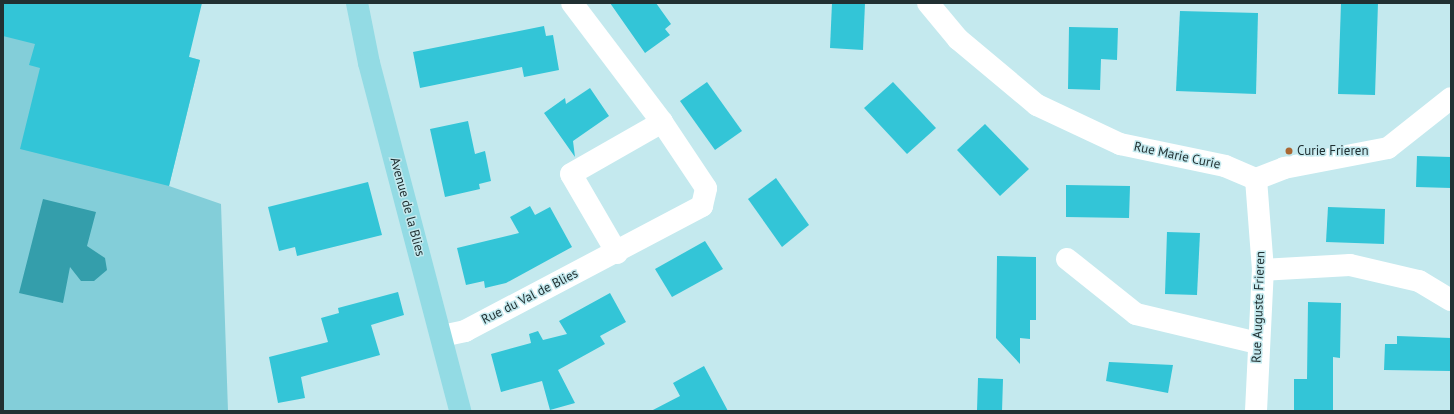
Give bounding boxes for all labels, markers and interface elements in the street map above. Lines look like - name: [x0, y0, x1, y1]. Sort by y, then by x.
- street label: Rue Marie Curie: [1132, 139, 1222, 173]
- place label: Curie Frieren: [1297, 143, 1369, 159]
- marker: Curie Frieren: [1284, 146, 1294, 156]
- street label: Avenue de la Blies: [386, 156, 428, 258]
- street label: Rue Auguste Frieren: [1249, 251, 1269, 363]
- street label: Rue du Val de Blies: [479, 266, 581, 328]

